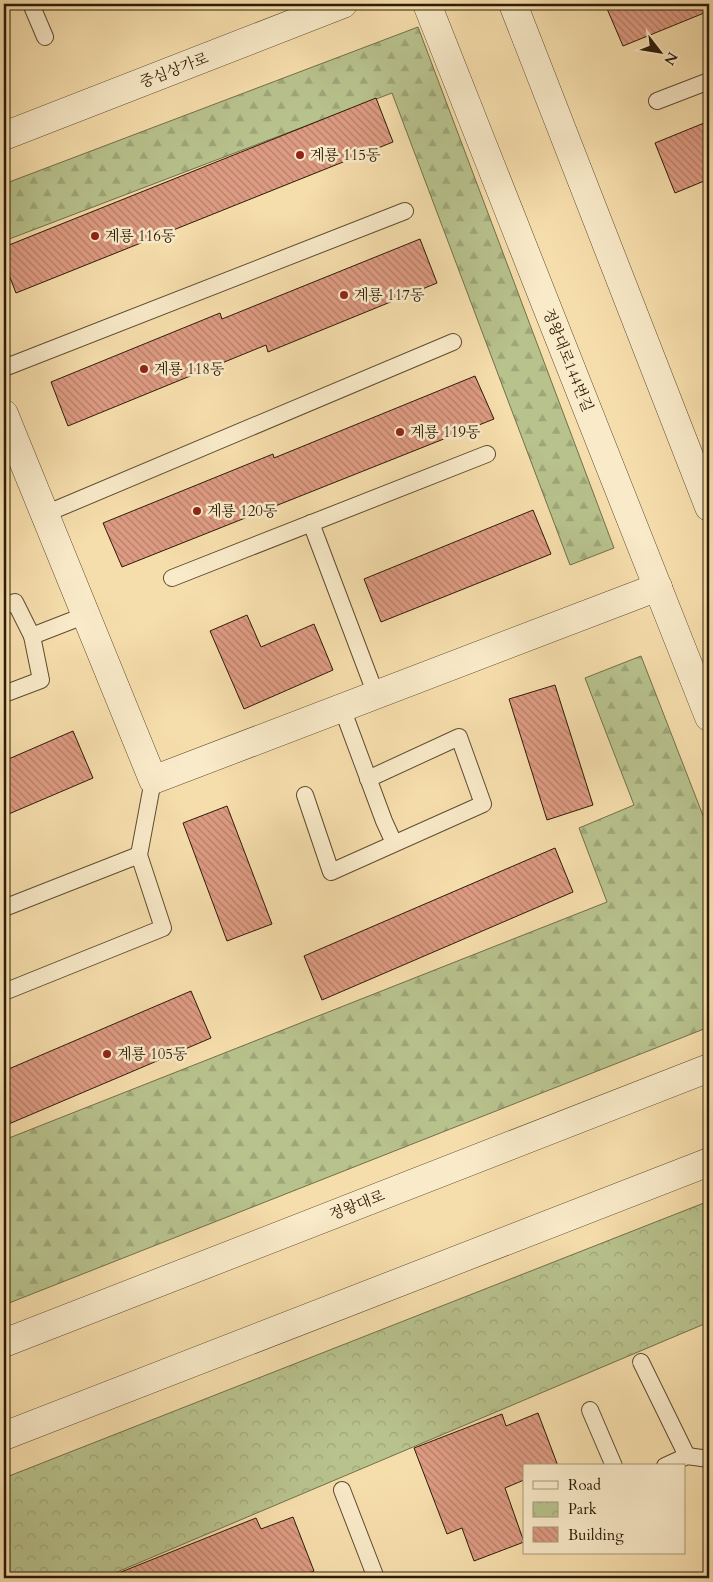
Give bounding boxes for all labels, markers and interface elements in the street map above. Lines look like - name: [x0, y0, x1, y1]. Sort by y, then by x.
- north arrow: [636, 28, 686, 78]
- street label: 중심상가로: [137, 47, 212, 92]
- text: N: [659, 48, 682, 69]
- place label: 계룡 115동: [310, 145, 381, 165]
- marker: 계룡 115동: [294, 149, 306, 161]
- place label: 계룡 116동: [105, 226, 176, 246]
- marker: 계룡 116동: [89, 230, 101, 242]
- place label: 계룡 117동: [354, 285, 425, 305]
- marker: 계룡 117동: [338, 289, 350, 301]
- street label: 정왕대로144번길: [538, 305, 598, 415]
- place label: 계룡 118동: [154, 359, 225, 379]
- marker: 계룡 118동: [138, 363, 150, 375]
- place label: 계룡 119동: [410, 422, 481, 442]
- marker: 계룡 119동: [394, 426, 406, 438]
- place label: 계룡 120동: [207, 501, 278, 521]
- marker: 계룡 120동: [191, 505, 203, 517]
- place label: 계룡 105동: [117, 1044, 188, 1064]
- marker: 계룡 105동: [101, 1048, 113, 1060]
- street label: 정왕대로: [326, 1185, 388, 1225]
- legend: [523, 1464, 686, 1554]
- text: Road: [568, 1475, 601, 1495]
- text: Park: [568, 1499, 597, 1519]
- text: Building: [568, 1525, 624, 1545]

